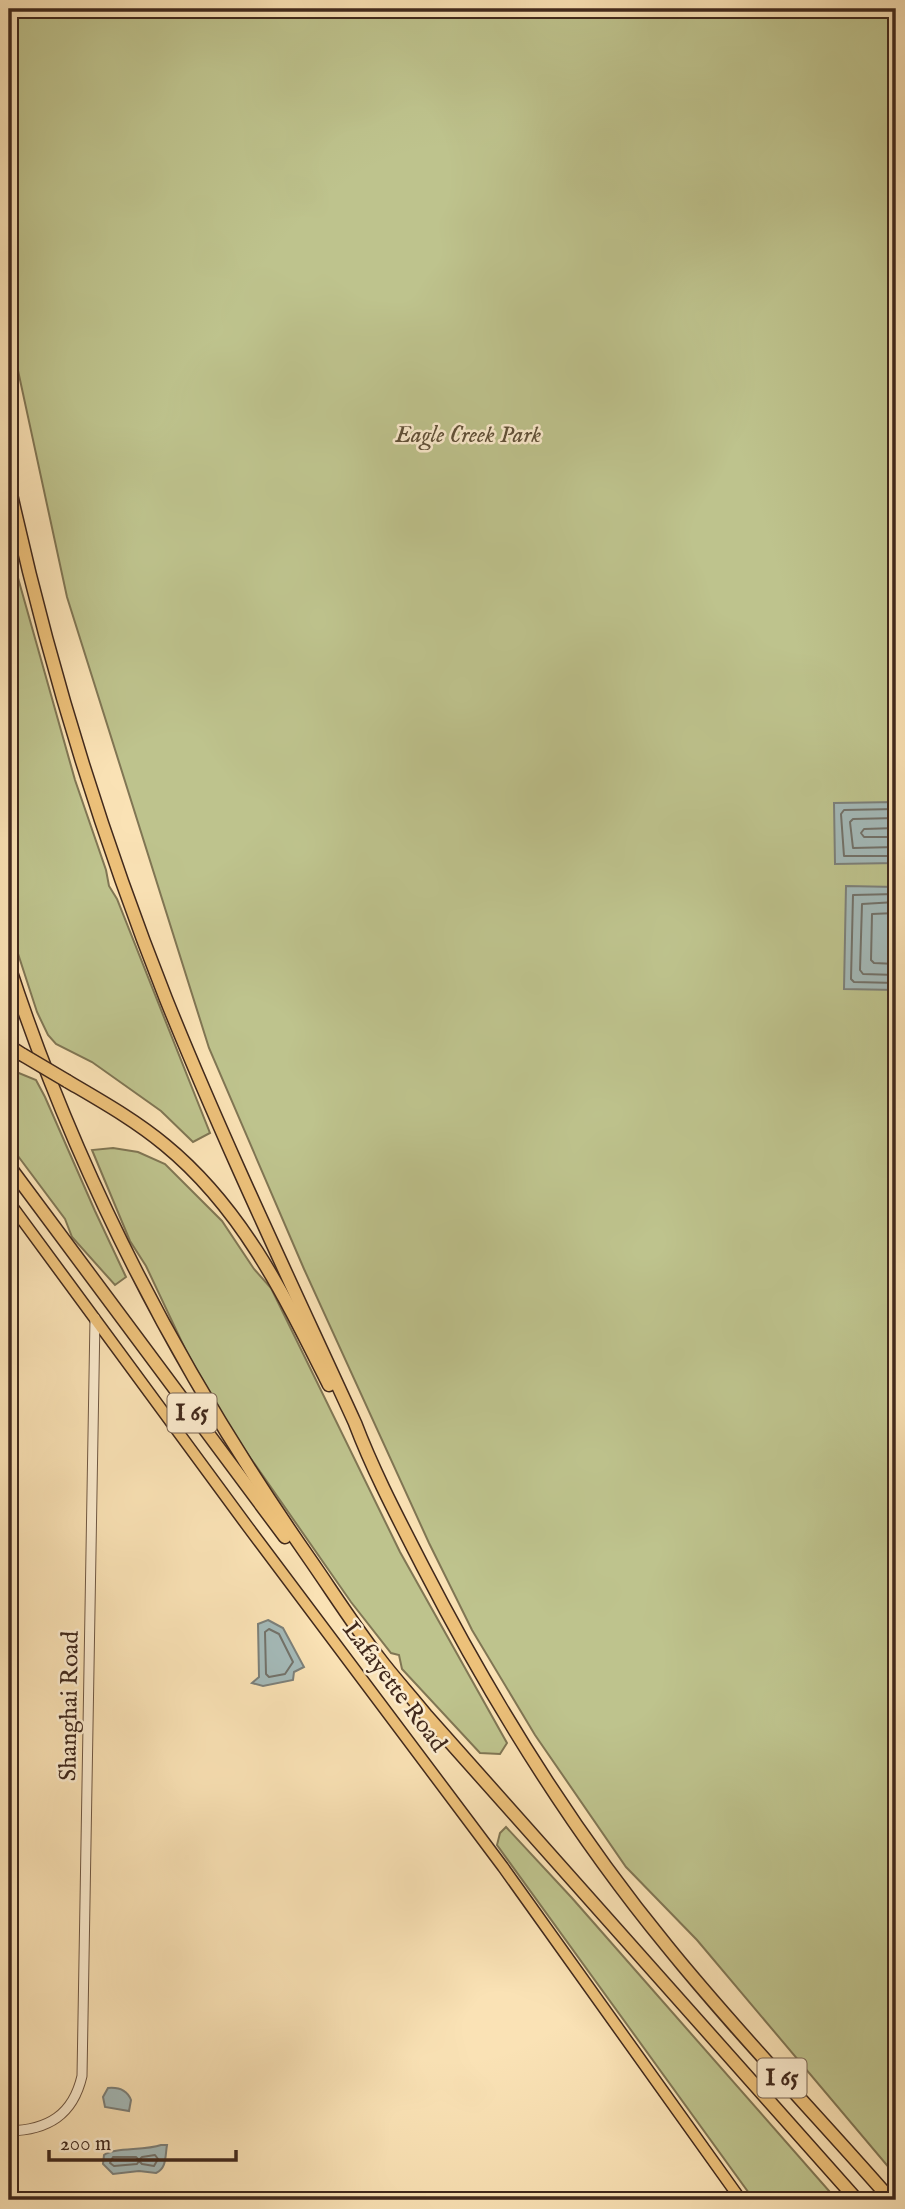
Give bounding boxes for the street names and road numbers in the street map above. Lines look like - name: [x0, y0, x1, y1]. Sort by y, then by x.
- road number: I 65: [168, 1394, 216, 1432]
- street label: Lafayette Road: [335, 1615, 453, 1759]
- street label: Shanghai Road: [53, 1630, 87, 1781]
- road number: I 65: [758, 2058, 806, 2098]

